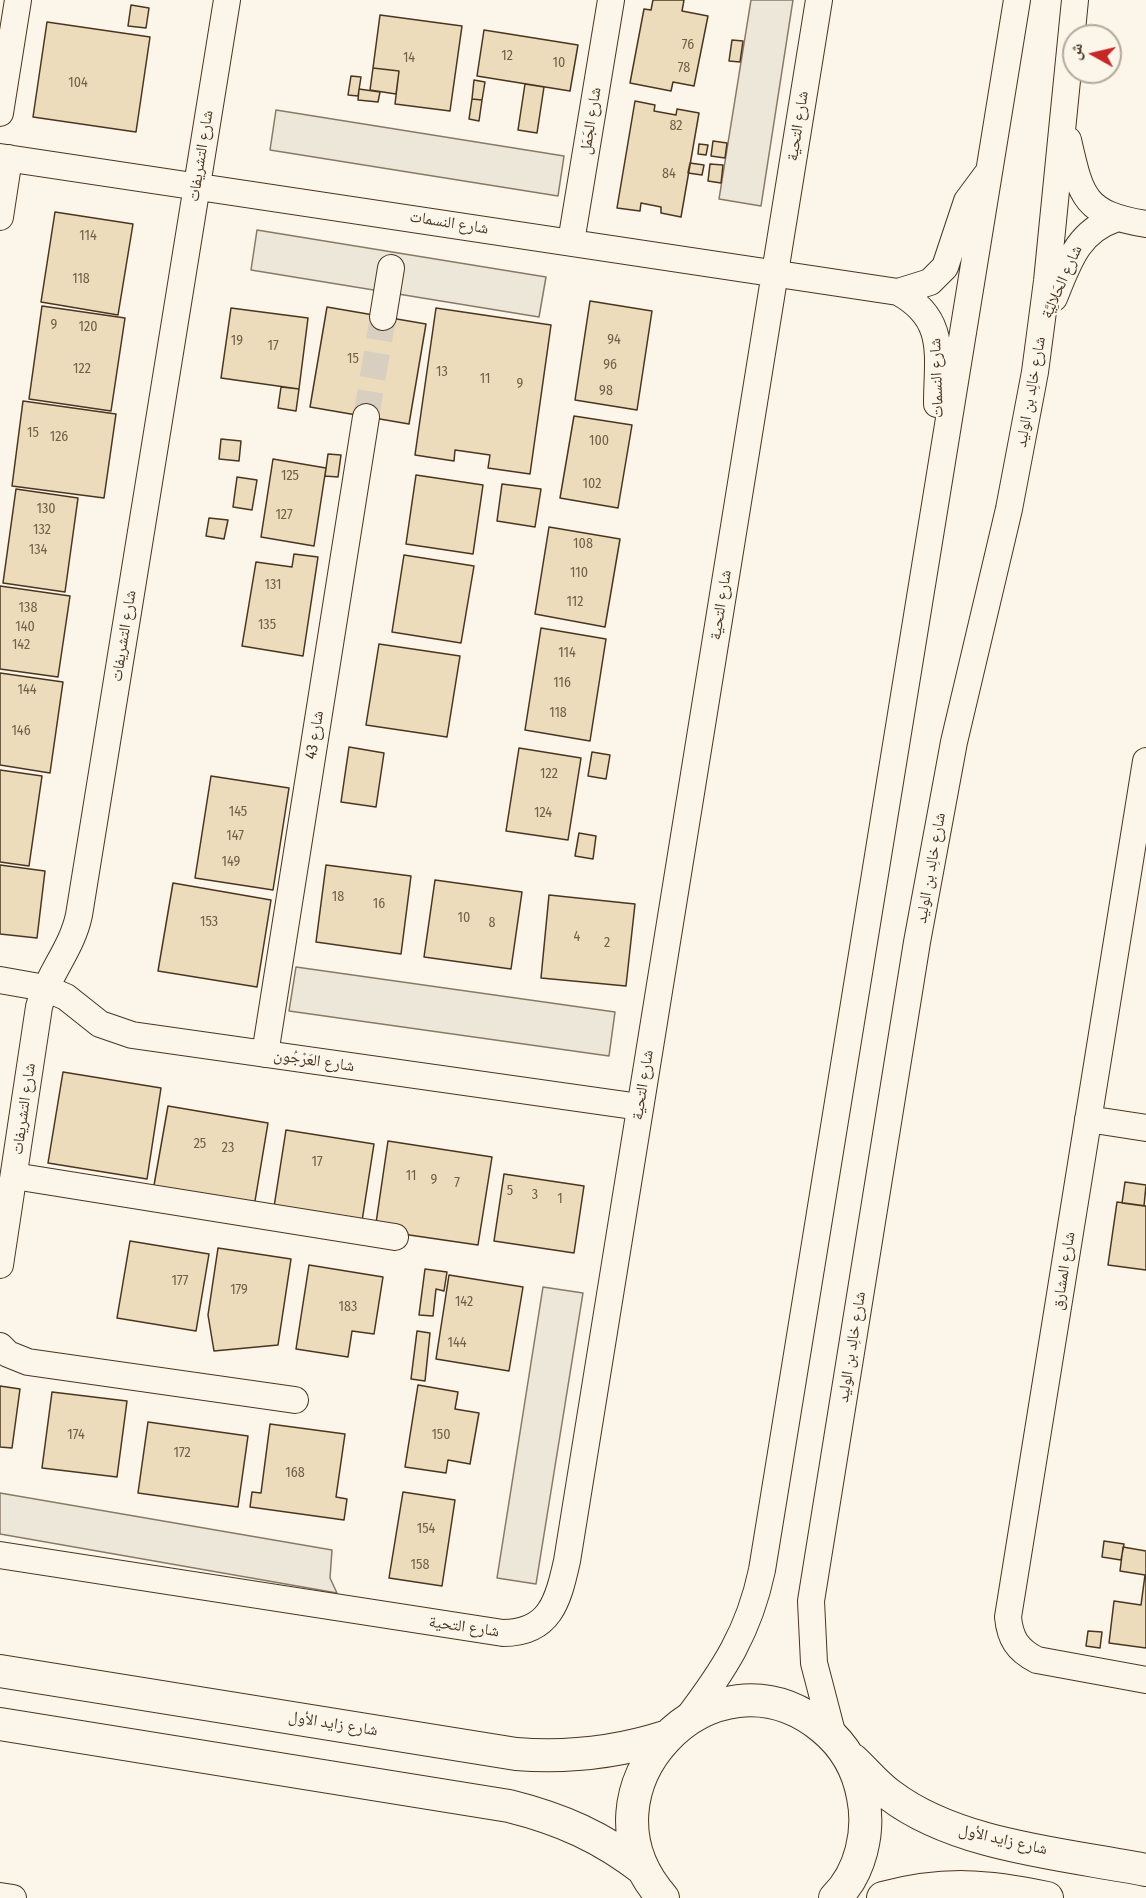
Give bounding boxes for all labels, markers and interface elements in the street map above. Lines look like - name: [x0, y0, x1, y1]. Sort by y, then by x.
- north arrow: [1062, 24, 1122, 84]
- house number: 76: [682, 37, 694, 53]
- text: ش: [1065, 42, 1086, 61]
- house number: 12: [501, 48, 513, 64]
- house number: 14: [403, 50, 415, 66]
- house number: 10: [553, 55, 565, 71]
- house number: 78: [678, 60, 690, 76]
- house number: 104: [68, 75, 88, 91]
- street label: شارع الجَمَل: [576, 86, 606, 156]
- street label: شارع التحية: [783, 90, 813, 162]
- street label: شارع التشريفات: [184, 109, 218, 203]
- house number: 82: [669, 118, 683, 134]
- house number: 84: [662, 166, 676, 182]
- street label: شارع النسمات: [408, 207, 490, 239]
- house number: 114: [79, 228, 97, 244]
- street label: شارع الحَلالِيَّة: [1037, 242, 1087, 322]
- house number: 118: [72, 271, 90, 287]
- house number: 9: [51, 317, 57, 333]
- house number: 120: [79, 319, 97, 335]
- house number: 94: [607, 332, 621, 348]
- house number: 19: [231, 333, 243, 349]
- street label: شارع خالِد بن الوليد: [1012, 335, 1050, 449]
- house number: 17: [267, 338, 279, 354]
- street label: شارع النسمات: [926, 338, 948, 418]
- house number: 15: [347, 351, 359, 367]
- house number: 96: [603, 357, 617, 373]
- house number: 122: [73, 361, 91, 377]
- house number: 13: [436, 364, 448, 380]
- house number: 11: [480, 371, 490, 387]
- house number: 9: [517, 376, 523, 392]
- house number: 98: [599, 383, 613, 399]
- house number: 15: [27, 425, 39, 441]
- house number: 126: [50, 429, 68, 445]
- house number: 100: [589, 433, 609, 449]
- house number: 125: [281, 468, 299, 484]
- house number: 102: [583, 476, 601, 492]
- house number: 130: [36, 501, 56, 517]
- house number: 127: [275, 507, 293, 523]
- house number: 132: [33, 522, 51, 538]
- house number: 108: [573, 536, 593, 552]
- house number: 134: [29, 542, 47, 558]
- house number: 110: [570, 565, 588, 581]
- street label: شارع التحية: [706, 569, 736, 641]
- house number: 131: [265, 577, 281, 593]
- street label: شارع التشريفات: [107, 589, 141, 683]
- house number: 112: [567, 594, 583, 610]
- house number: 138: [19, 600, 37, 616]
- house number: 135: [258, 617, 276, 633]
- house number: 140: [15, 619, 35, 635]
- house number: 142: [12, 637, 30, 653]
- house number: 114: [558, 645, 576, 661]
- house number: 116: [553, 675, 571, 691]
- house number: 144: [17, 682, 37, 698]
- house number: 118: [549, 705, 567, 721]
- street label: شارع 43: [302, 709, 328, 761]
- house number: 146: [11, 723, 31, 739]
- house number: 122: [540, 766, 558, 782]
- house number: 145: [229, 804, 247, 820]
- house number: 124: [534, 805, 552, 821]
- street label: شارع خالِد بن الوليد: [912, 811, 950, 925]
- house number: 147: [226, 828, 244, 844]
- house number: 149: [222, 854, 240, 870]
- house number: 18: [332, 889, 344, 905]
- house number: 16: [373, 896, 385, 912]
- house number: 10: [458, 910, 470, 926]
- house number: 153: [200, 914, 218, 930]
- house number: 8: [489, 915, 495, 931]
- house number: 4: [574, 929, 580, 945]
- house number: 2: [604, 935, 610, 951]
- street label: شارع العَرْجُون: [272, 1046, 356, 1076]
- street label: شارع التحية: [628, 1049, 658, 1121]
- street label: شارع التشريفات: [8, 1062, 40, 1156]
- house number: 25: [194, 1136, 206, 1152]
- house number: 23: [222, 1140, 234, 1156]
- house number: 17: [311, 1154, 323, 1170]
- house number: 11: [406, 1168, 416, 1184]
- house number: 9: [431, 1172, 437, 1188]
- house number: 7: [454, 1175, 460, 1191]
- house number: 5: [507, 1183, 513, 1199]
- house number: 3: [532, 1187, 538, 1203]
- house number: 1: [557, 1191, 563, 1207]
- street label: شارع المشارق: [1048, 1230, 1080, 1312]
- house number: 177: [172, 1273, 188, 1289]
- house number: 179: [230, 1282, 248, 1298]
- street label: شارع خالِد بن الوليد: [834, 1290, 870, 1404]
- house number: 142: [455, 1294, 473, 1310]
- house number: 183: [339, 1299, 357, 1315]
- house number: 144: [447, 1335, 467, 1351]
- house number: 174: [67, 1427, 85, 1443]
- house number: 150: [431, 1427, 451, 1443]
- house number: 172: [173, 1445, 191, 1461]
- house number: 168: [285, 1465, 305, 1481]
- house number: 154: [417, 1521, 435, 1537]
- house number: 158: [411, 1557, 429, 1573]
- street label: شارع التحية: [428, 1613, 500, 1641]
- street label: شارع زايد الأول: [287, 1707, 379, 1741]
- street label: شارع زايد الأول: [957, 1821, 1049, 1859]

